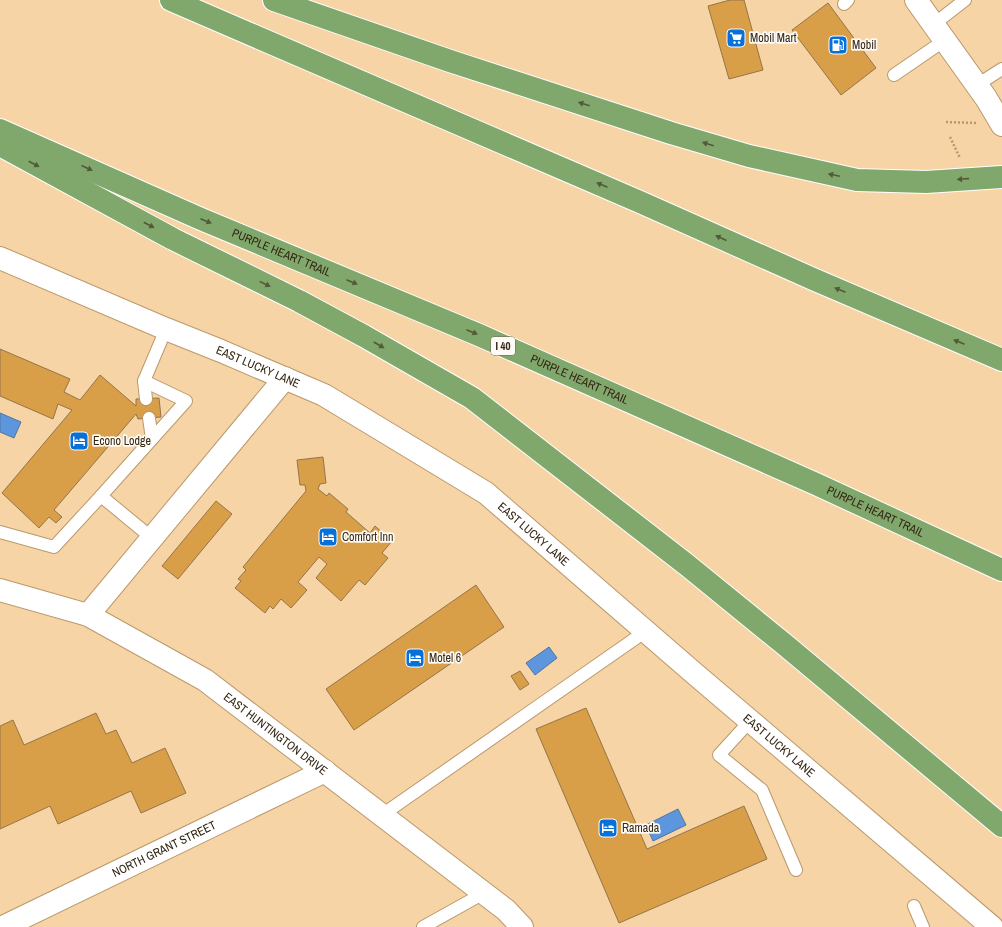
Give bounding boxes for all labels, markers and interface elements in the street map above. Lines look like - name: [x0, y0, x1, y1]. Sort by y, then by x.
- supermarket icon: Mobil Mart: [725, 27, 747, 49]
- place label: Mobil Mart: [750, 30, 797, 46]
- fuel station icon: Mobil: [827, 34, 849, 56]
- place label: Mobil: [852, 37, 876, 53]
- one-way arrow: [578, 101, 590, 107]
- one-way arrow: [701, 141, 713, 147]
- one-way arrow: [28, 160, 40, 167]
- one-way arrow: [81, 165, 93, 171]
- one-way arrow: [828, 171, 840, 177]
- one-way arrow: [957, 176, 969, 183]
- one-way arrow: [596, 182, 608, 189]
- one-way arrow: [200, 218, 212, 224]
- one-way arrow: [143, 222, 154, 228]
- street label: PURPLE HEART TRAIL: [230, 225, 334, 281]
- one-way arrow: [715, 235, 727, 241]
- one-way arrow: [346, 279, 358, 285]
- one-way arrow: [259, 281, 270, 287]
- one-way arrow: [834, 287, 846, 294]
- one-way arrow: [466, 329, 477, 335]
- road number: I 40: [491, 337, 515, 355]
- one-way arrow: [953, 338, 965, 344]
- one-way arrow: [373, 341, 385, 348]
- street label: EAST LUCKY LANE: [214, 342, 302, 392]
- street label: PURPLE HEART TRAIL: [528, 351, 632, 408]
- hotel icon: Econo Lodge: [68, 430, 90, 452]
- place label: Econo Lodge: [93, 433, 151, 449]
- street label: PURPLE HEART TRAIL: [824, 482, 927, 541]
- street label: EAST LUCKY LANE: [494, 499, 573, 570]
- hotel icon: Comfort Inn: [317, 526, 339, 548]
- place label: Comfort Inn: [342, 529, 393, 545]
- hotel icon: Motel 6: [404, 647, 426, 669]
- place label: Motel 6: [429, 650, 461, 666]
- street label: EAST HUNTINGTON DRIVE: [220, 689, 331, 779]
- street label: EAST LUCKY LANE: [740, 710, 818, 781]
- street label: NORTH GRANT STREET: [110, 817, 219, 881]
- hotel icon: Ramada: [597, 817, 619, 839]
- place label: Ramada: [622, 820, 660, 836]

